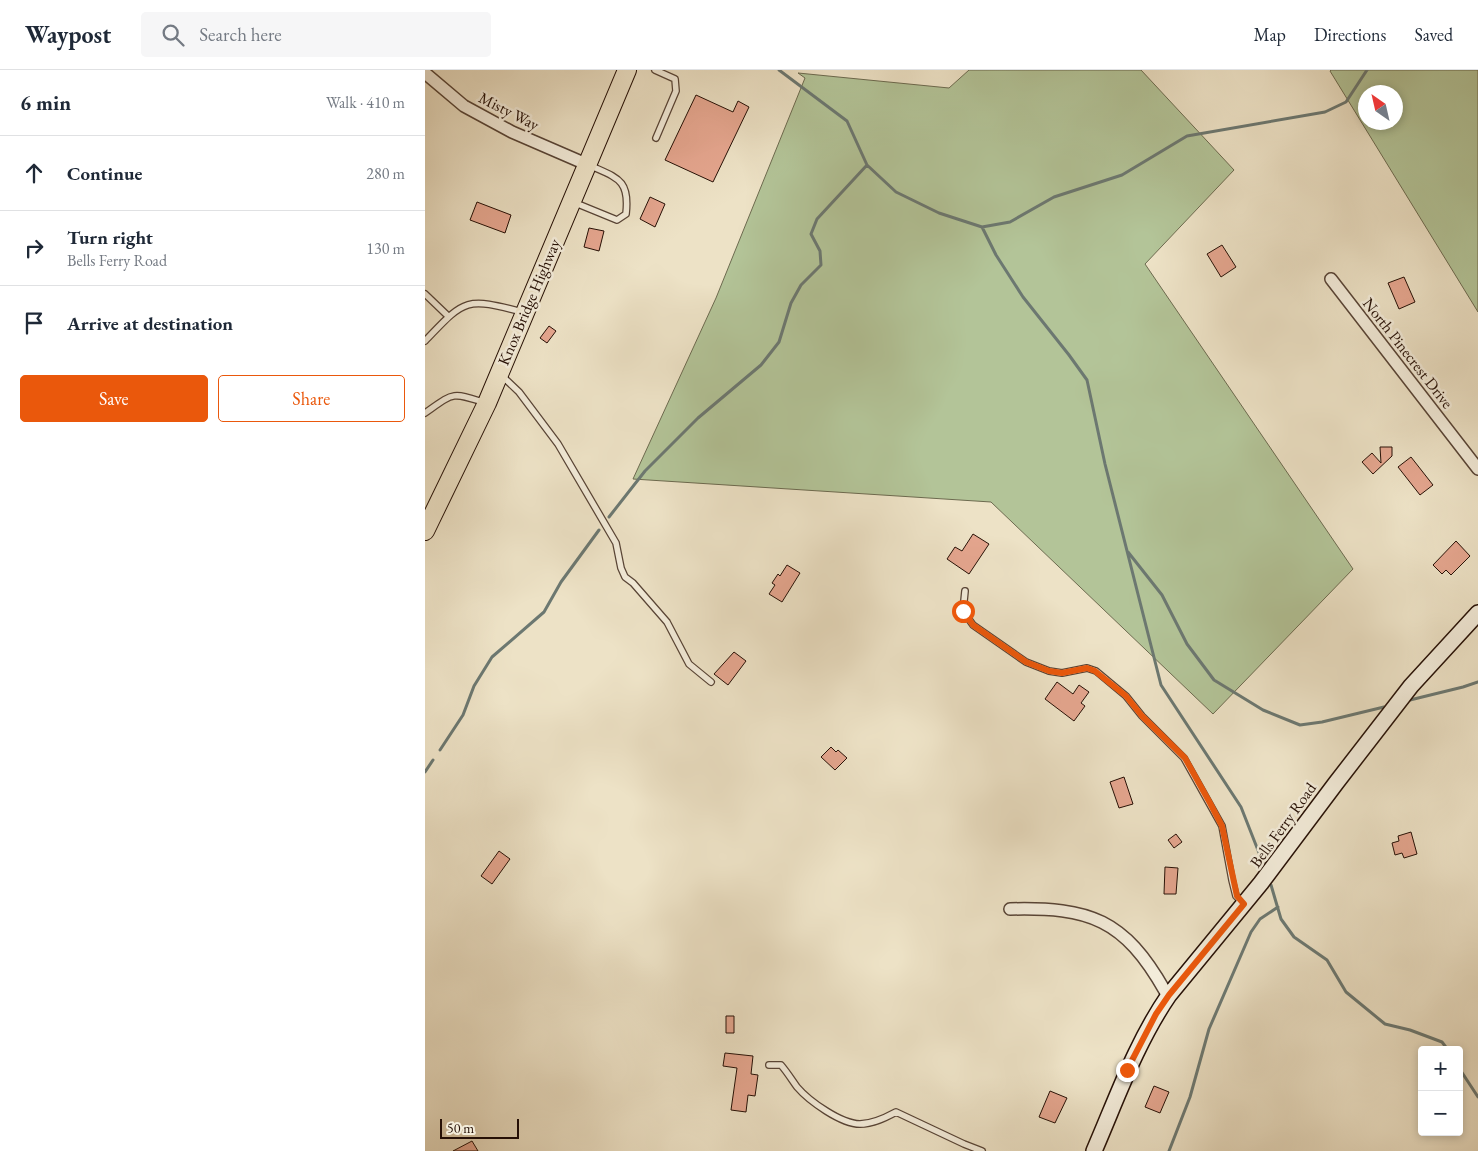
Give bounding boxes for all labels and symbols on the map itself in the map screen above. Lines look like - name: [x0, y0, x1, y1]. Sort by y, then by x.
- north arrow: [1358, 85, 1403, 130]
- street label: Misty Way: [475, 87, 544, 136]
- street label: Knox Bridge Highway: [493, 235, 566, 369]
- street label: North Pinecrest Drive: [1358, 293, 1458, 413]
- route start: [952, 600, 975, 623]
- street label: Bells Ferry Road: [1245, 778, 1321, 872]
- route end: [1116, 1059, 1139, 1082]
- scale bar: [440, 1116, 519, 1139]

